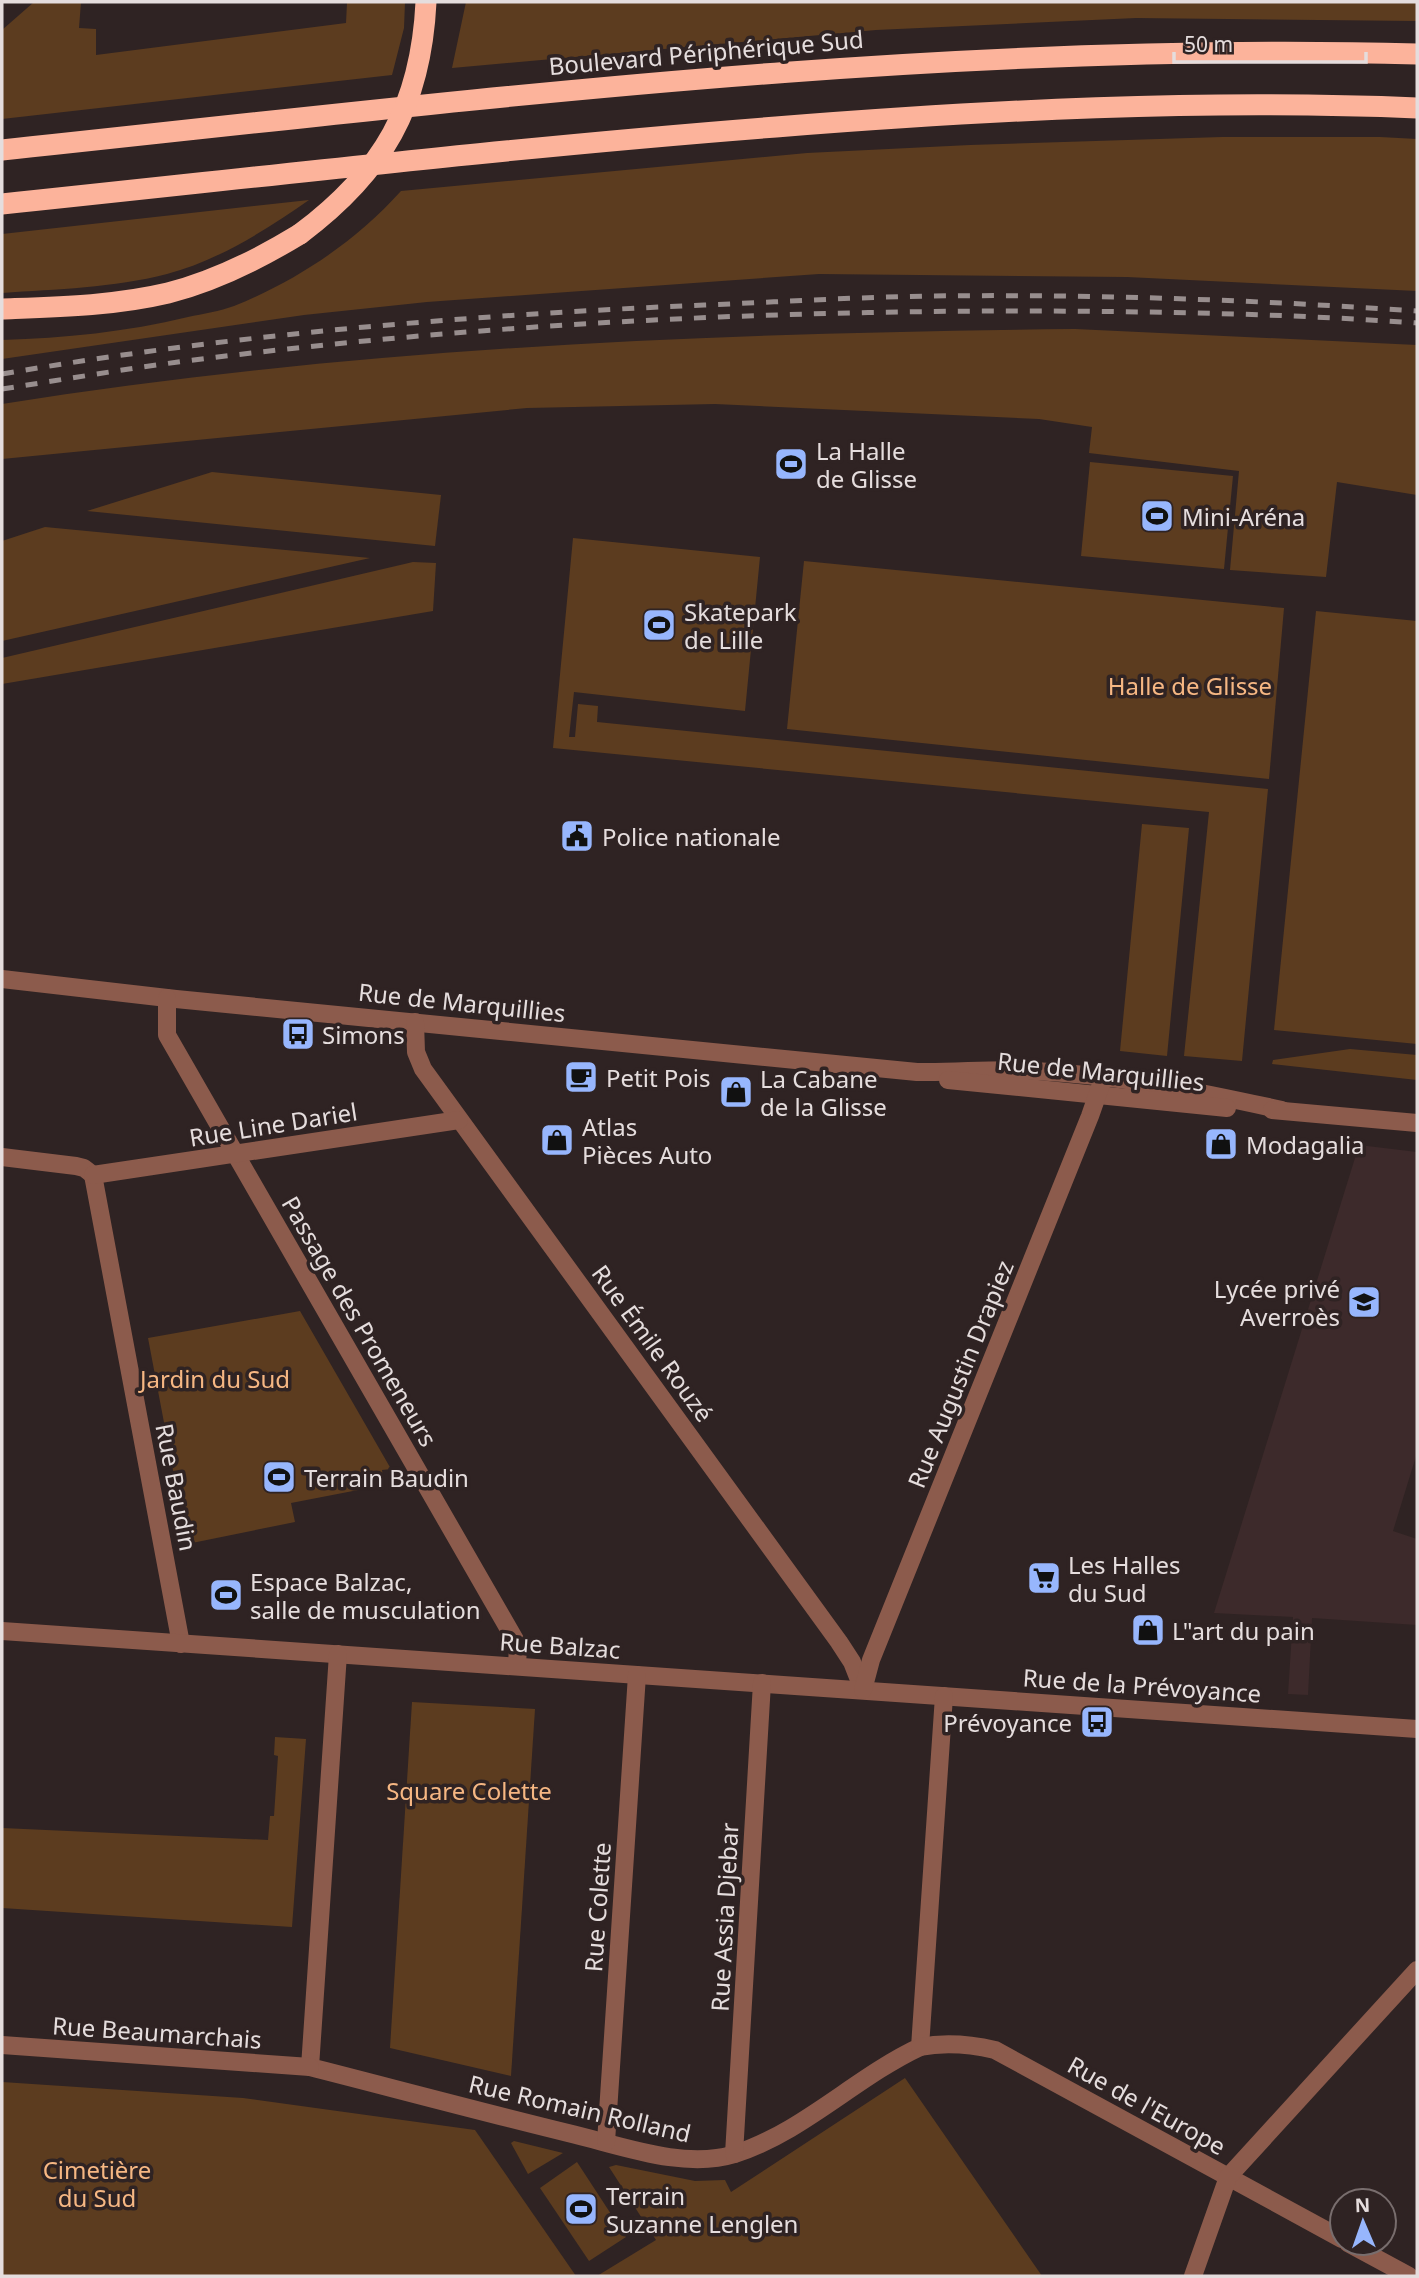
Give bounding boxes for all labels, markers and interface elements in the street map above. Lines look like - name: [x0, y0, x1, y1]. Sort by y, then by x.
- scale bar: [1174, 21, 1366, 65]
- street label: Boulevard Périphérique Sud: [547, 22, 865, 82]
- text: 50 m: [1184, 30, 1233, 58]
- place label: La Halle de Glisse: [816, 434, 917, 495]
- sports icon: La Halle de Glisse: [772, 445, 810, 483]
- sports icon: Mini-Aréna: [1138, 497, 1176, 535]
- place label: Mini-Aréna: [1182, 500, 1305, 533]
- place label: Skatepark de Lille: [684, 595, 797, 656]
- sports icon: Skatepark de Lille: [640, 606, 678, 644]
- park label: Halle de Glisse: [1108, 669, 1272, 702]
- public building icon: Police nationale: [558, 817, 596, 855]
- place label: Police nationale: [602, 820, 780, 853]
- street label: Rue de Marquillies: [357, 975, 567, 1029]
- bus stop icon: Simons: [279, 1015, 317, 1053]
- place label: Simons: [322, 1018, 405, 1051]
- street label: Rue de Marquillies: [996, 1044, 1206, 1098]
- cafe icon: Petit Pois: [562, 1058, 600, 1096]
- place label: Petit Pois: [606, 1061, 711, 1094]
- place label: La Cabane de la Glisse: [760, 1062, 887, 1123]
- shop icon: La Cabane de la Glisse: [717, 1073, 755, 1111]
- street label: Rue Line Dariel: [187, 1094, 359, 1154]
- place label: Atlas Pièces Auto: [582, 1110, 712, 1171]
- shop icon: Atlas Pièces Auto: [538, 1121, 576, 1159]
- shop icon: Modagalia: [1202, 1125, 1240, 1163]
- place label: Modagalia: [1246, 1128, 1365, 1161]
- street label: Passage des Promeneurs: [275, 1190, 445, 1452]
- street label: Rue Augustin Drapiez: [899, 1255, 1021, 1493]
- street label: Rue Émile Rouzé: [585, 1258, 721, 1428]
- place label: Lycée privé Averroès: [1214, 1272, 1340, 1333]
- school or university icon: Lycée privé Averroès: [1345, 1283, 1383, 1321]
- park label: Jardin du Sud: [138, 1362, 290, 1395]
- street label: Rue Baudin: [148, 1420, 206, 1554]
- sports icon: Terrain Baudin: [260, 1458, 298, 1496]
- place label: Terrain Baudin: [304, 1461, 469, 1494]
- place label: Les Halles du Sud: [1068, 1548, 1181, 1609]
- supermarket icon: Les Halles du Sud: [1025, 1559, 1063, 1597]
- place label: Espace Balzac, salle de musculation: [250, 1565, 481, 1626]
- sports icon: Espace Balzac, salle de musculation: [207, 1576, 245, 1614]
- shop icon: L"art du pain: [1129, 1611, 1167, 1649]
- place label: L"art du pain: [1172, 1614, 1315, 1647]
- street label: Rue Balzac: [498, 1624, 622, 1666]
- street label: Rue de la Prévoyance: [1022, 1660, 1262, 1710]
- bus stop icon: Prévoyance: [1078, 1703, 1116, 1741]
- place label: Prévoyance: [943, 1706, 1072, 1739]
- park label: Square Colette: [386, 1774, 552, 1807]
- street label: Rue Assia Djebar: [703, 1822, 745, 2012]
- street label: Rue Colette: [576, 1841, 618, 1973]
- street label: Rue Beaumarchais: [51, 2008, 263, 2056]
- street label: Rue de l'Europe: [1062, 2048, 1232, 2162]
- street label: Rue Romain Rolland: [466, 2066, 694, 2150]
- park label: Cimetière du Sud: [43, 2153, 151, 2214]
- place label: Terrain Suzanne Lenglen: [606, 2179, 798, 2240]
- north arrow: [1328, 2187, 1398, 2257]
- sports icon: Terrain Suzanne Lenglen: [562, 2190, 600, 2228]
- text: N: [1354, 2192, 1371, 2218]

